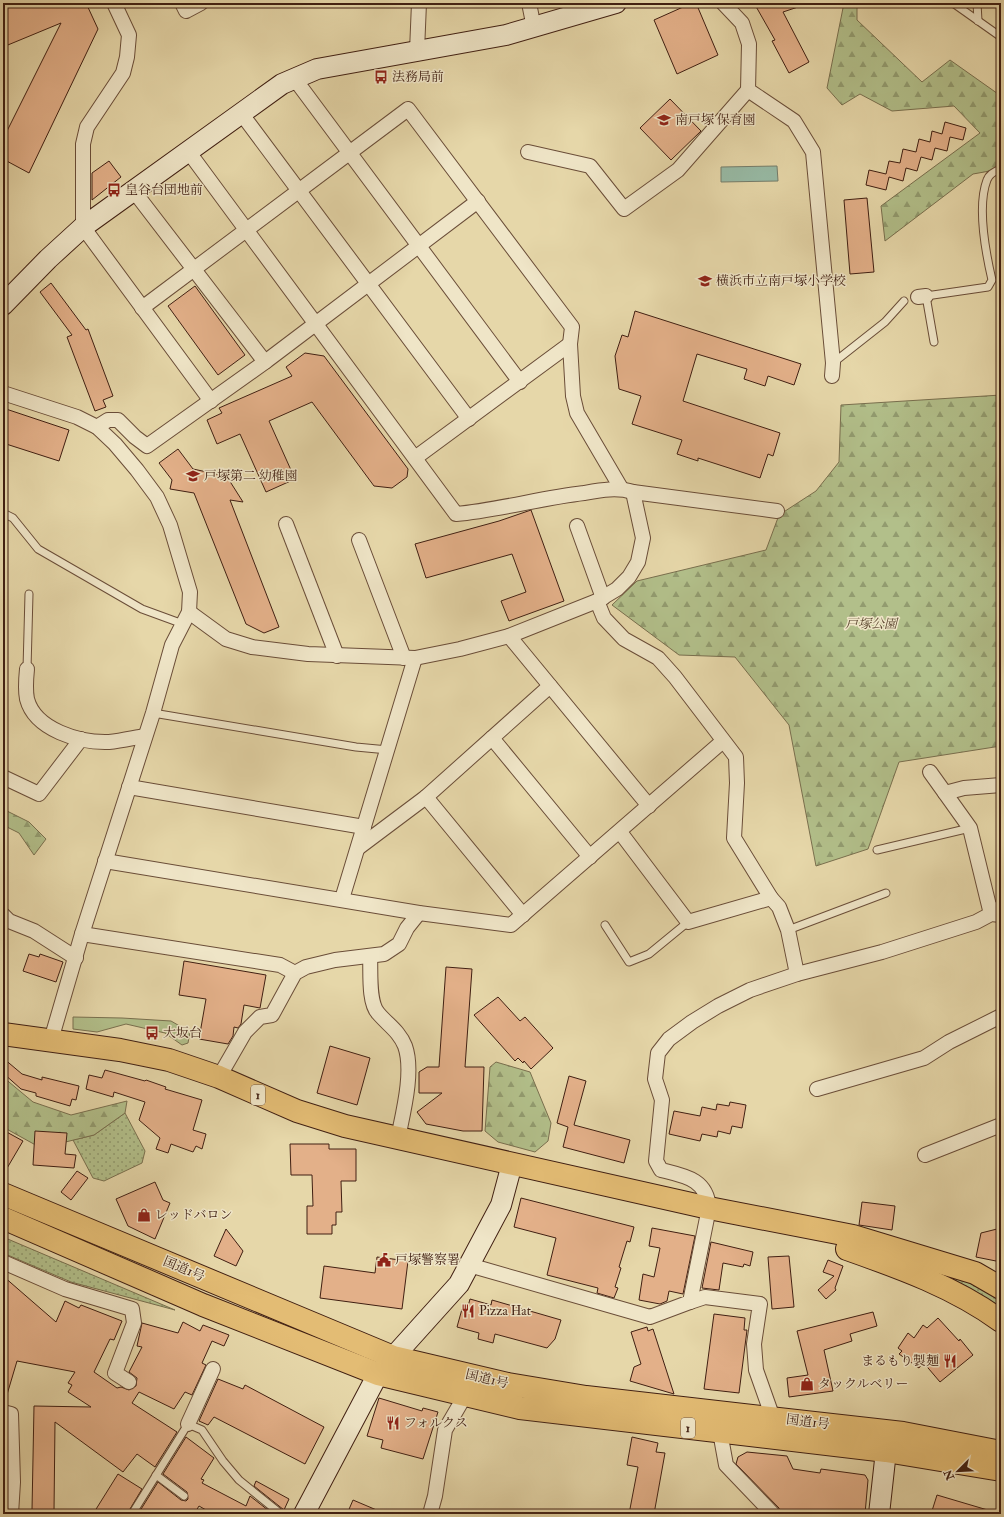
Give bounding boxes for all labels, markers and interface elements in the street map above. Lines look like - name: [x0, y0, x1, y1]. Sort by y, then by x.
- bus stop icon: 法務局前: [373, 69, 389, 85]
- place label: 法務局前: [392, 69, 444, 85]
- school or university icon: 南戸塚 保育園: [656, 112, 672, 128]
- place label: 南戸塚 保育園: [675, 112, 756, 128]
- bus stop icon: 皇谷台団地前: [106, 182, 122, 198]
- place label: 皇谷台団地前: [125, 182, 203, 198]
- school or university icon: 横浜市立南戸塚小学校: [697, 273, 713, 289]
- place label: 横浜市立南戸塚小学校: [716, 273, 846, 289]
- school or university icon: 戸塚第二 幼稚園: [185, 468, 201, 484]
- place label: 戸塚第二 幼稚園: [204, 468, 298, 484]
- park label: 戸塚公園: [845, 616, 899, 632]
- bus stop icon: 大坂台: [144, 1025, 160, 1041]
- place label: 大坂台: [163, 1025, 202, 1041]
- road number: 1: [251, 1085, 265, 1105]
- shop icon: レッドバロン: [136, 1207, 152, 1223]
- place label: レッドバロン: [155, 1207, 233, 1223]
- public building icon: 戸塚警察署: [376, 1252, 392, 1268]
- place label: 戸塚警察署: [395, 1252, 460, 1268]
- street label: 国道1号: [161, 1253, 207, 1285]
- restaurant icon: Pizza Hat: [460, 1303, 476, 1319]
- place label: Pizza Hat: [479, 1303, 531, 1319]
- place label: まるもり製麺: [861, 1353, 939, 1369]
- restaurant icon: まるもり製麺: [942, 1353, 958, 1369]
- street label: 国道1号: [464, 1366, 510, 1392]
- shop icon: タックルベリー: [799, 1376, 815, 1392]
- place label: タックルベリー: [818, 1376, 909, 1392]
- street label: 国道1号: [785, 1411, 831, 1433]
- restaurant icon: フォルクス: [385, 1415, 401, 1431]
- place label: フォルクス: [404, 1415, 468, 1431]
- road number: 1: [681, 1418, 695, 1438]
- north arrow: [938, 1451, 978, 1491]
- text: N: [941, 1467, 958, 1483]

